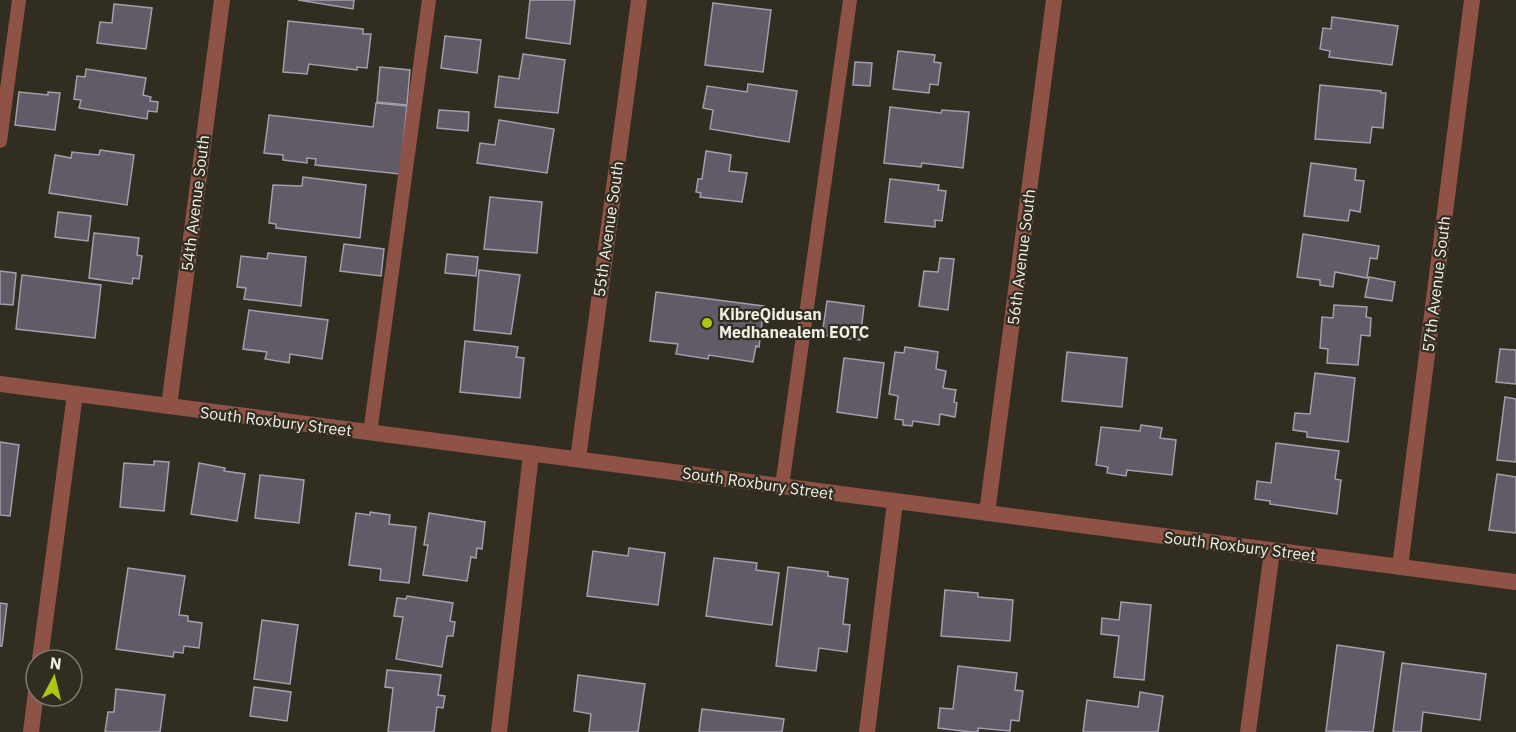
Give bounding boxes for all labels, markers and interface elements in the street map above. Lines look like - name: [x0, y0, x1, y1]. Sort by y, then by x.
- street label: 54th Avenue South: [177, 134, 213, 272]
- street label: 55th Avenue South: [589, 160, 627, 298]
- street label: 56th Avenue South: [1003, 188, 1039, 326]
- street label: 57th Avenue South: [1418, 215, 1454, 353]
- place label: KibreQidusan Medhanealem EOTC: [719, 304, 869, 342]
- marker: KibreQidusan Medhanealem EOTC: [700, 316, 714, 330]
- street label: South Roxbury Street: [199, 402, 353, 440]
- street label: South Roxbury Street: [681, 462, 835, 504]
- street label: South Roxbury Street: [1163, 527, 1317, 565]
- north arrow: [24, 648, 84, 708]
- text: N: [49, 652, 63, 674]

